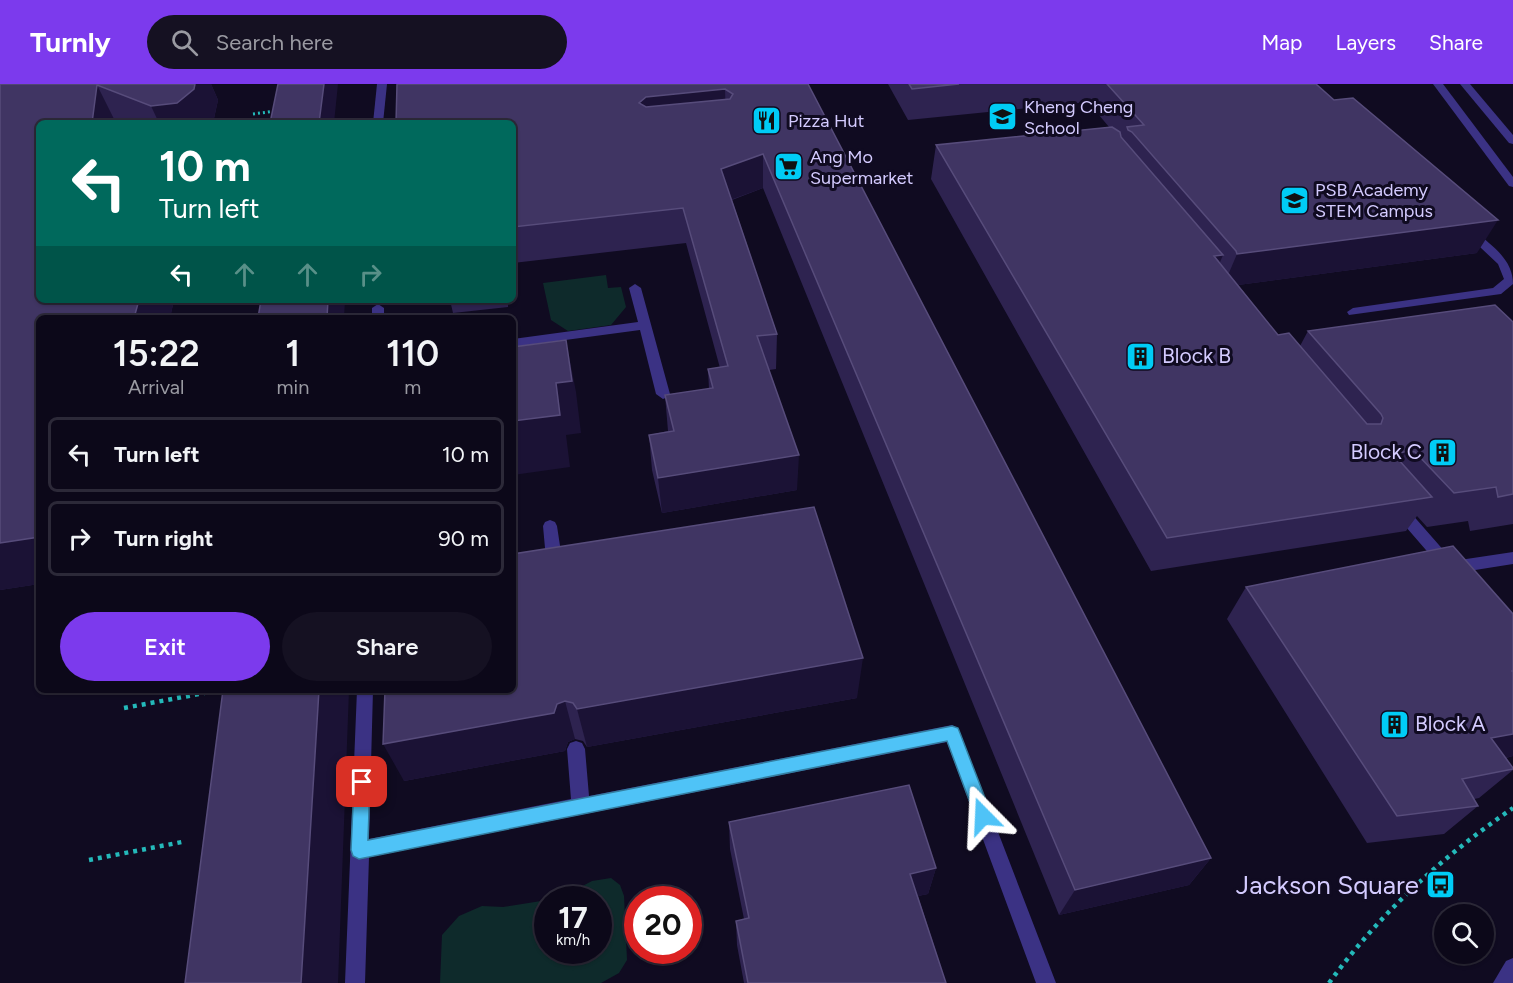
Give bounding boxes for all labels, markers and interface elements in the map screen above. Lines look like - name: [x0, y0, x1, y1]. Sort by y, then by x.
- search box: [147, 15, 567, 69]
- text: Turnly: [30, 25, 111, 59]
- icon: search: [168, 26, 201, 59]
- text: Search here: [216, 29, 333, 56]
- text: Map: [1262, 30, 1302, 55]
- text: Layers: [1335, 30, 1396, 55]
- text: Share: [1429, 30, 1483, 55]
- place label: Kheng Cheng School: [1024, 96, 1133, 139]
- school or university icon: Kheng Cheng School: [987, 101, 1019, 133]
- restaurant icon: Pizza Hut: [751, 105, 783, 137]
- place label: Pizza Hut: [788, 110, 864, 132]
- text: 10 m: [159, 141, 251, 192]
- icon: left: [60, 144, 138, 222]
- place label: Ang Mo Supermarket: [810, 146, 914, 189]
- supermarket icon: Ang Mo Supermarket: [773, 151, 805, 183]
- place label: PSB Academy STEM Campus: [1315, 179, 1433, 222]
- school or university icon: PSB Academy STEM Campus: [1278, 184, 1310, 216]
- text: Turn left: [159, 192, 259, 225]
- icon: left: [165, 258, 198, 291]
- icon: ahead: [228, 258, 261, 291]
- icon: ahead: [291, 258, 324, 291]
- icon: right: [354, 258, 387, 291]
- text: 15:22: [113, 332, 200, 375]
- text: 1: [285, 332, 300, 375]
- text: 110: [386, 332, 439, 375]
- building icon: Block B: [1125, 340, 1157, 372]
- place label: Block B: [1162, 343, 1231, 368]
- text: Arrival: [128, 375, 184, 399]
- text: min: [276, 375, 309, 399]
- text: m: [404, 375, 421, 399]
- building icon: Block C: [1427, 436, 1459, 468]
- icon: left: [63, 438, 96, 471]
- place label: Block C: [1350, 439, 1422, 464]
- text: Turn left: [114, 441, 200, 468]
- text: 10 m: [442, 441, 489, 468]
- icon: right: [63, 522, 96, 555]
- text: Turn right: [114, 525, 213, 552]
- text: 90 m: [438, 525, 489, 552]
- button: Exit: [60, 612, 270, 681]
- button: Share: [282, 612, 492, 681]
- building icon: Block A: [1378, 708, 1410, 740]
- place label: Block A: [1415, 711, 1486, 736]
- pin: [336, 756, 387, 807]
- icon: arrive: [345, 765, 378, 798]
- position arrow: [951, 784, 1015, 848]
- place label: Jackson Square: [1236, 869, 1419, 901]
- bus stop icon: Jackson Square: [1424, 869, 1456, 901]
- speed limit sign: 20: [624, 886, 702, 964]
- text: 17: [558, 899, 588, 936]
- map controls: [1434, 904, 1494, 964]
- button: search: [1434, 904, 1494, 964]
- text: km/h: [556, 931, 590, 949]

